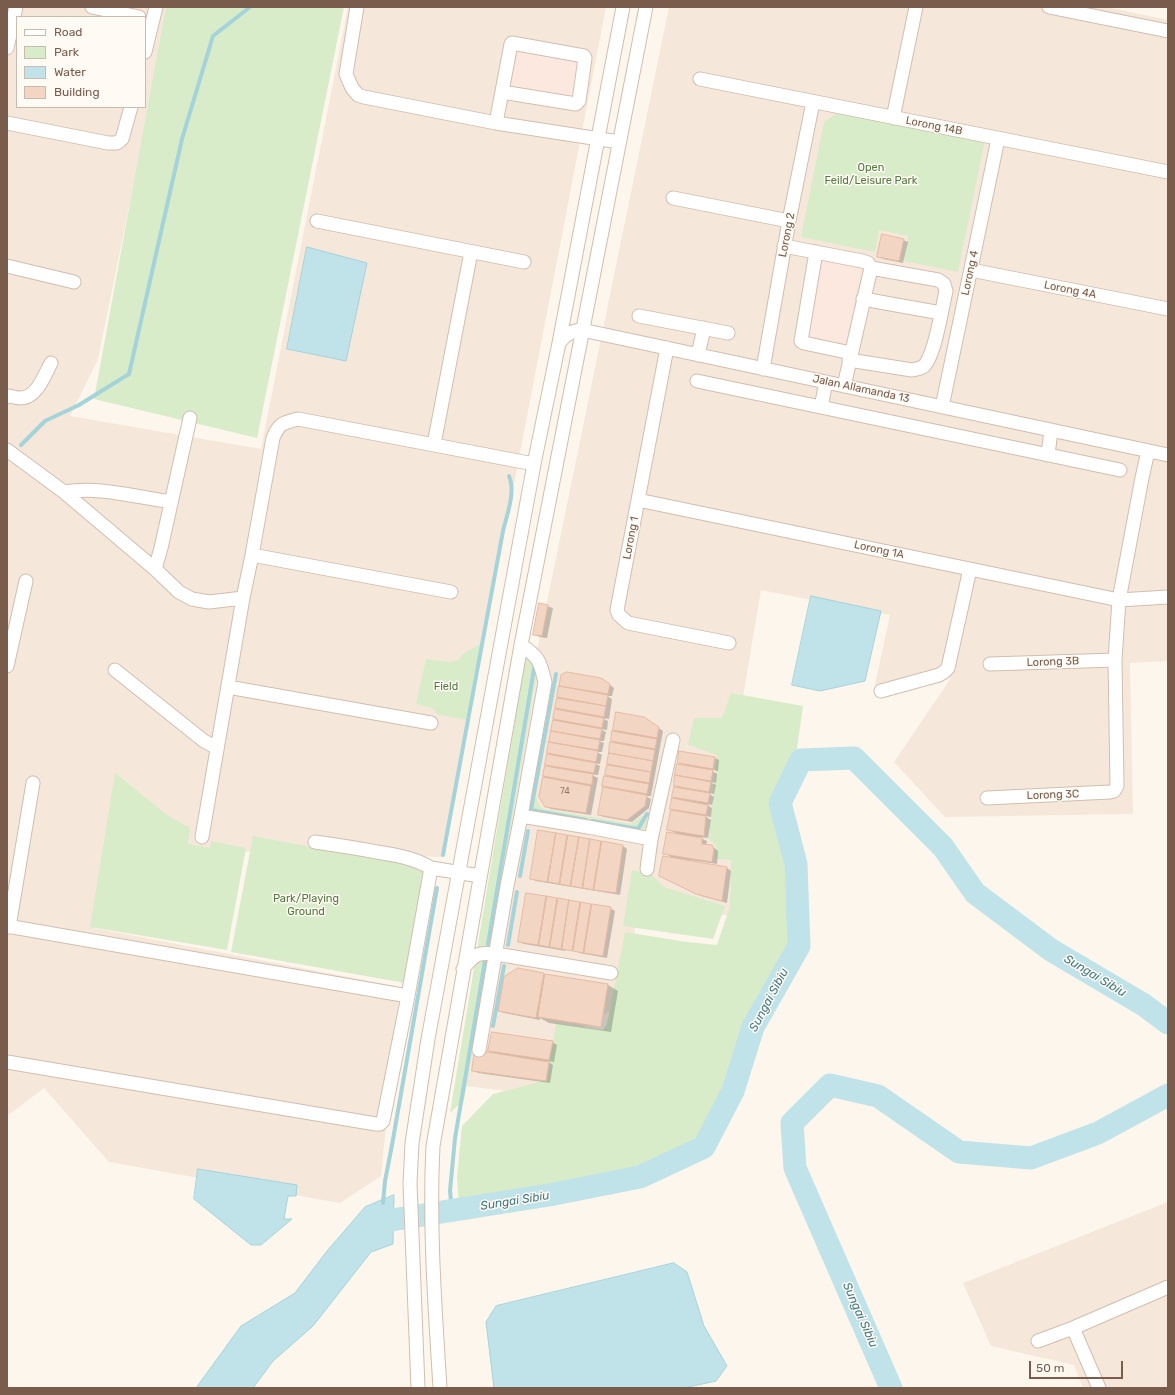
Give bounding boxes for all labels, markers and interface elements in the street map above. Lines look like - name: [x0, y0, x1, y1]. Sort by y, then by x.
- legend: [16, 16, 146, 108]
- text: Road: [54, 25, 82, 39]
- text: Park: [54, 45, 79, 59]
- text: Water: [54, 65, 86, 79]
- text: Building: [54, 85, 100, 99]
- street label: Lorong 14B: [904, 114, 964, 138]
- park label: Open Feild/Leisure Park: [825, 161, 917, 187]
- street label: Lorong 2: [776, 212, 798, 258]
- street label: Lorong 4: [959, 249, 981, 297]
- street label: Lorong 4A: [1043, 278, 1097, 302]
- street label: Jalan Allamanda 13: [811, 372, 911, 406]
- street label: Lorong 1: [620, 515, 642, 561]
- street label: Lorong 1A: [853, 538, 905, 562]
- street label: Lorong 3B: [1026, 654, 1080, 670]
- park label: Field: [434, 680, 458, 694]
- house number: 74: [560, 786, 570, 796]
- street label: Lorong 3C: [1026, 787, 1080, 803]
- park label: Park/Playing Ground: [273, 892, 339, 918]
- water label: Sungai Sibiu: [1061, 952, 1129, 1000]
- water label: Sungai Sibiu: [746, 966, 792, 1034]
- water label: Sungai Sibiu: [479, 1188, 551, 1214]
- water label: Sungai Sibiu: [839, 1280, 881, 1350]
- scale bar: [1031, 1353, 1125, 1379]
- text: 50 m: [1036, 1361, 1064, 1375]

